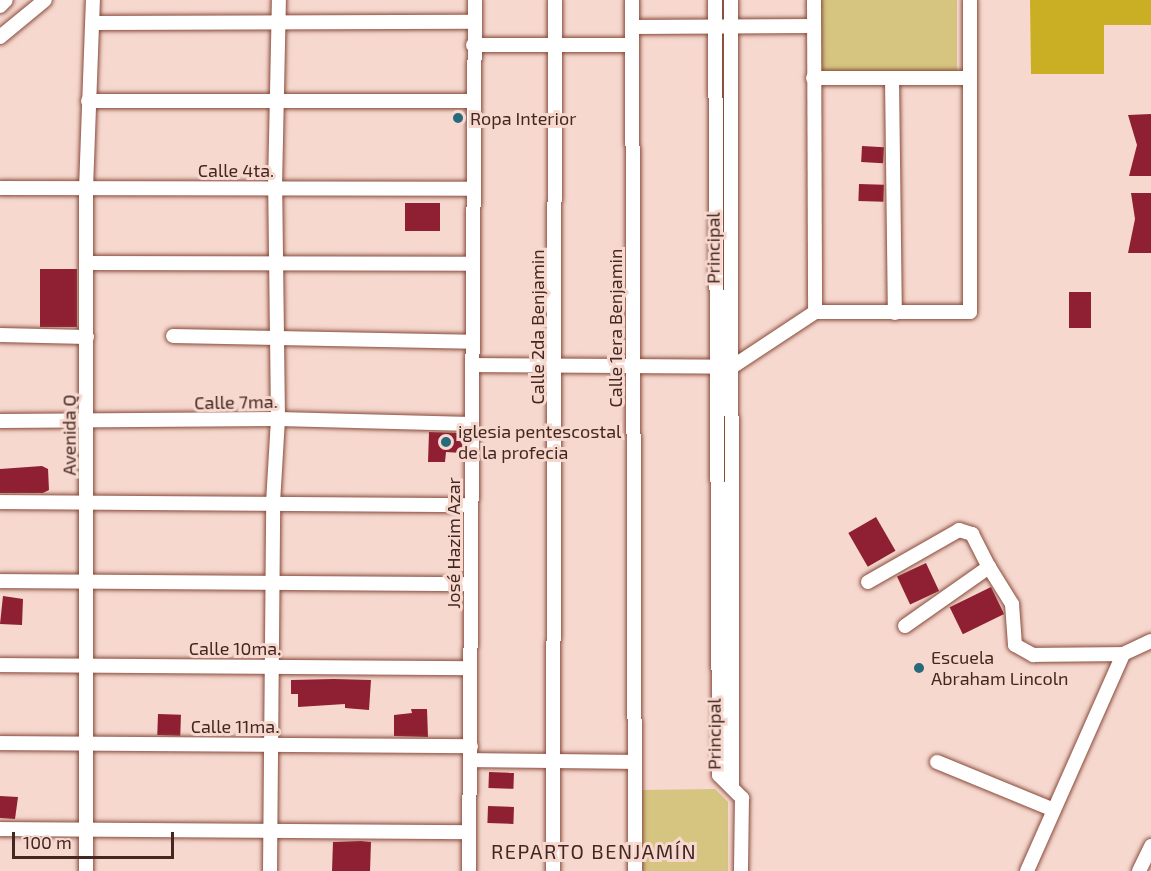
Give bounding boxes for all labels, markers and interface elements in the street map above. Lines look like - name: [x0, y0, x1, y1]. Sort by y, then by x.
- place label: Ropa Interior: [470, 107, 576, 129]
- marker: Ropa Interior: [451, 111, 465, 125]
- street label: Calle 4ta.: [198, 159, 274, 181]
- street label: Principal: [702, 212, 724, 284]
- street label: Calle 2da Benjamin: [526, 249, 548, 405]
- street label: Calle 1era Benjamin: [604, 249, 626, 407]
- street label: Calle 7ma.: [194, 390, 278, 414]
- street label: Avenida Q: [58, 394, 80, 476]
- place label: iglesia pentescostal de la profecia: [458, 421, 621, 464]
- marker: iglesia pentescostal de la profecia: [439, 435, 453, 449]
- street label: José Hazim Azar: [442, 477, 464, 609]
- street label: Calle 10ma.: [189, 637, 281, 659]
- place label: Escuela Abraham Lincoln: [931, 647, 1069, 690]
- marker: Escuela Abraham Lincoln: [912, 661, 926, 675]
- street label: Principal: [703, 698, 725, 770]
- street label: Calle 11ma.: [191, 715, 279, 737]
- scale bar: [15, 820, 177, 858]
- text: 100 m: [23, 831, 72, 853]
- district label: REPARTO BENJAMÍN: [491, 839, 697, 863]

